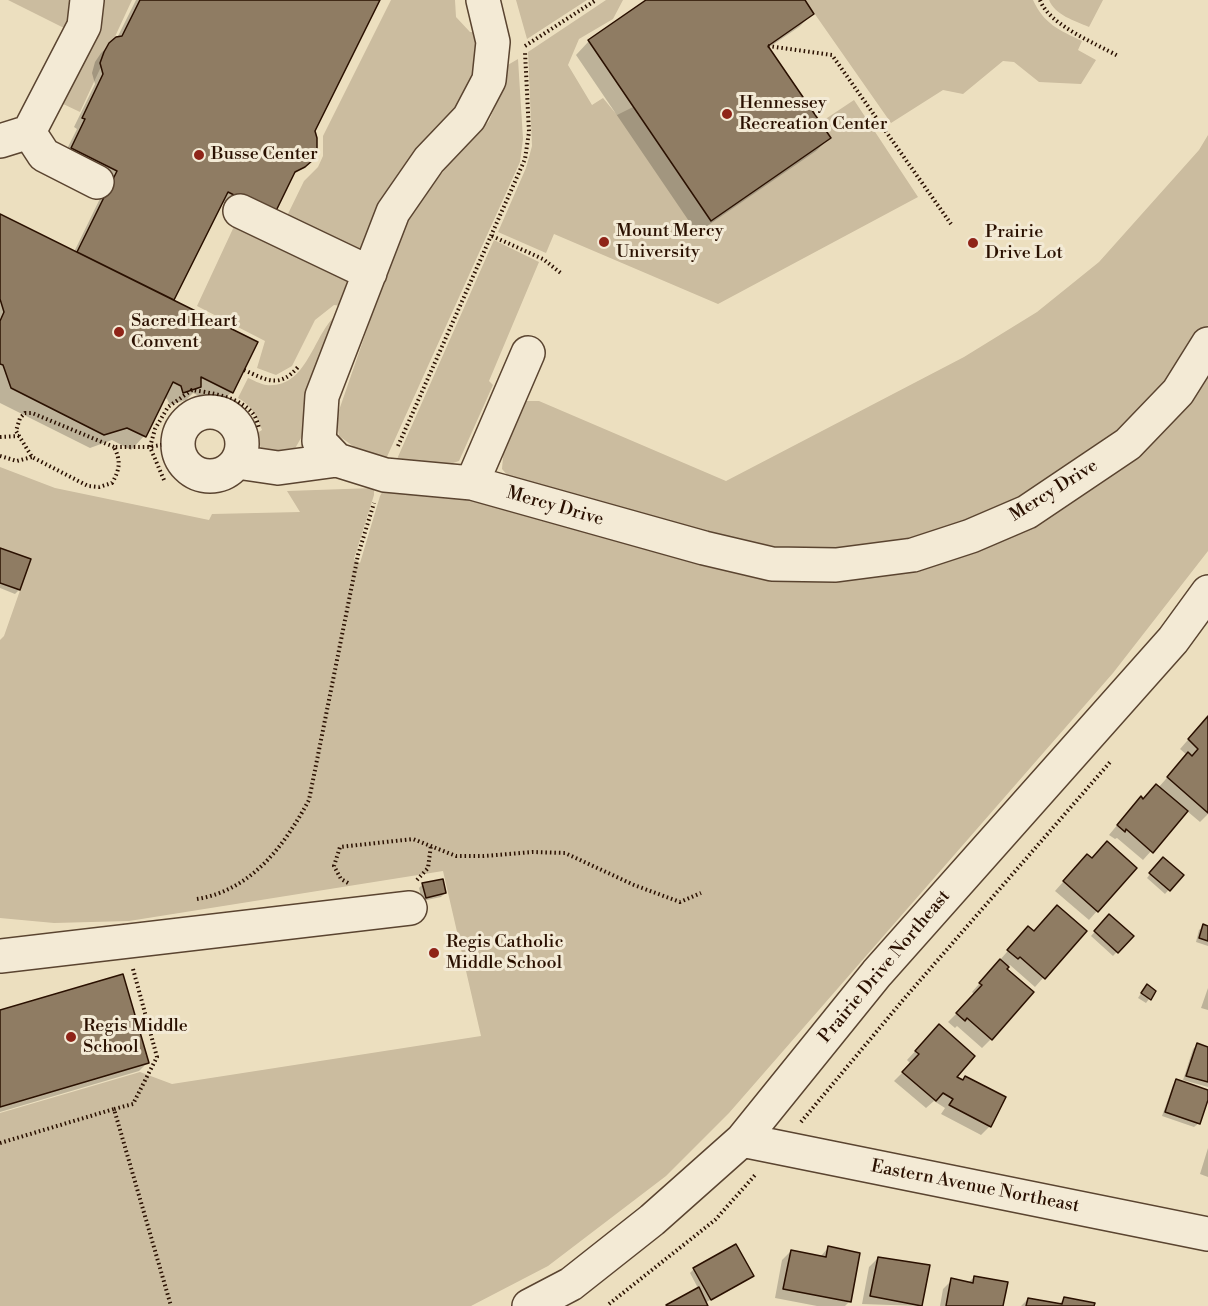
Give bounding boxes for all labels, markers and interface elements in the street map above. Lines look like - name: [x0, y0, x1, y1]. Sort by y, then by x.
- place label: Hennessey Recreation Center: [739, 93, 887, 136]
- marker: Hennessey Recreation Center: [720, 107, 734, 121]
- place label: Busse Center: [211, 144, 318, 166]
- marker: Busse Center: [192, 148, 206, 162]
- place label: Mount Mercy University: [616, 221, 723, 264]
- place label: Prairie Drive Lot: [985, 222, 1063, 264]
- marker: Mount Mercy University: [597, 235, 611, 249]
- marker: Prairie Drive Lot: [966, 236, 980, 250]
- place label: Sacred Heart Convent: [131, 311, 237, 354]
- marker: Sacred Heart Convent: [112, 325, 126, 339]
- street label: Mercy Drive: [1006, 455, 1102, 527]
- street label: Mercy Drive: [504, 483, 606, 531]
- street label: Prairie Drive Northeast: [815, 886, 955, 1048]
- place label: Regis Catholic Middle School: [446, 932, 564, 974]
- marker: Regis Catholic Middle School: [427, 946, 441, 960]
- place label: Regis Middle School: [83, 1016, 188, 1058]
- marker: Regis Middle School: [64, 1030, 78, 1044]
- street label: Eastern Avenue Northeast: [869, 1156, 1081, 1218]

